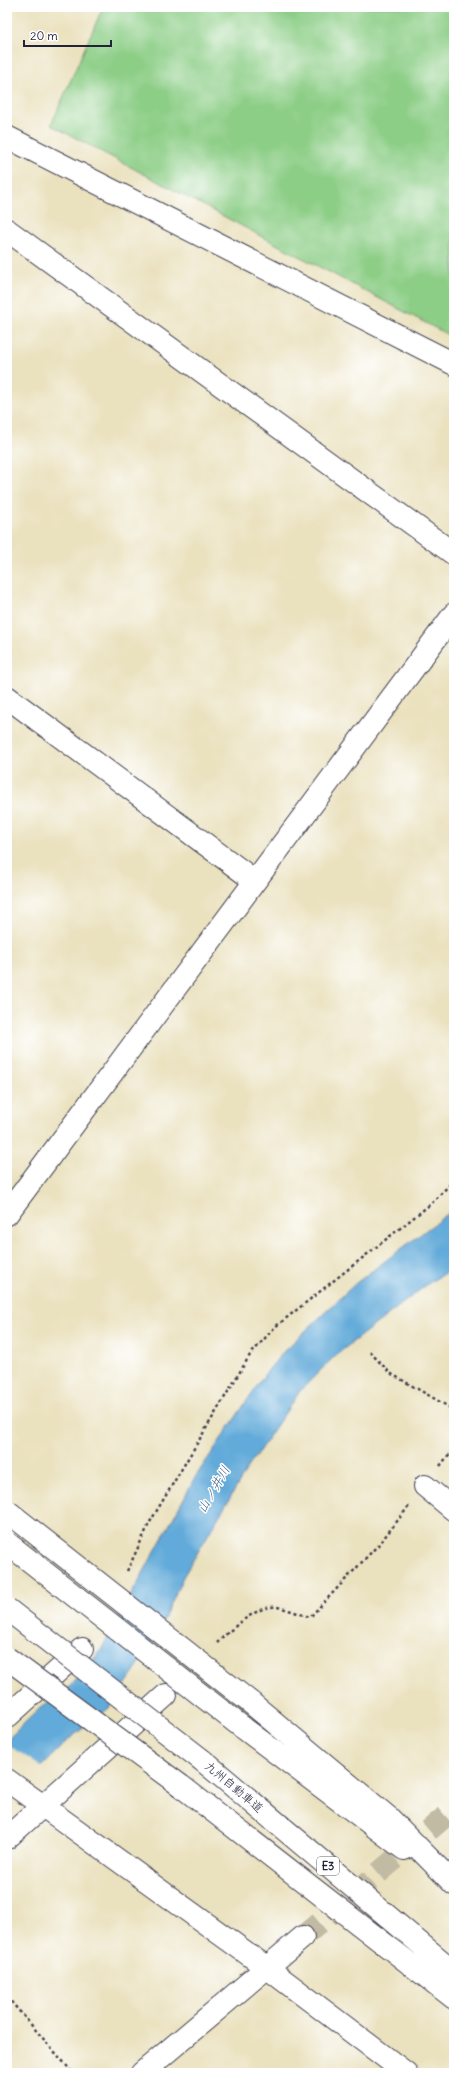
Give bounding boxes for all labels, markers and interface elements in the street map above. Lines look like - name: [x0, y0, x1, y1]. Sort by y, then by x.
- scale bar: [24, 22, 111, 48]
- text: 20 m: [30, 28, 58, 43]
- water label: 山ノ井川: [193, 1462, 234, 1516]
- street label: 九州自動車道: [202, 1758, 267, 1816]
- road number: E3: [317, 1857, 339, 1875]

